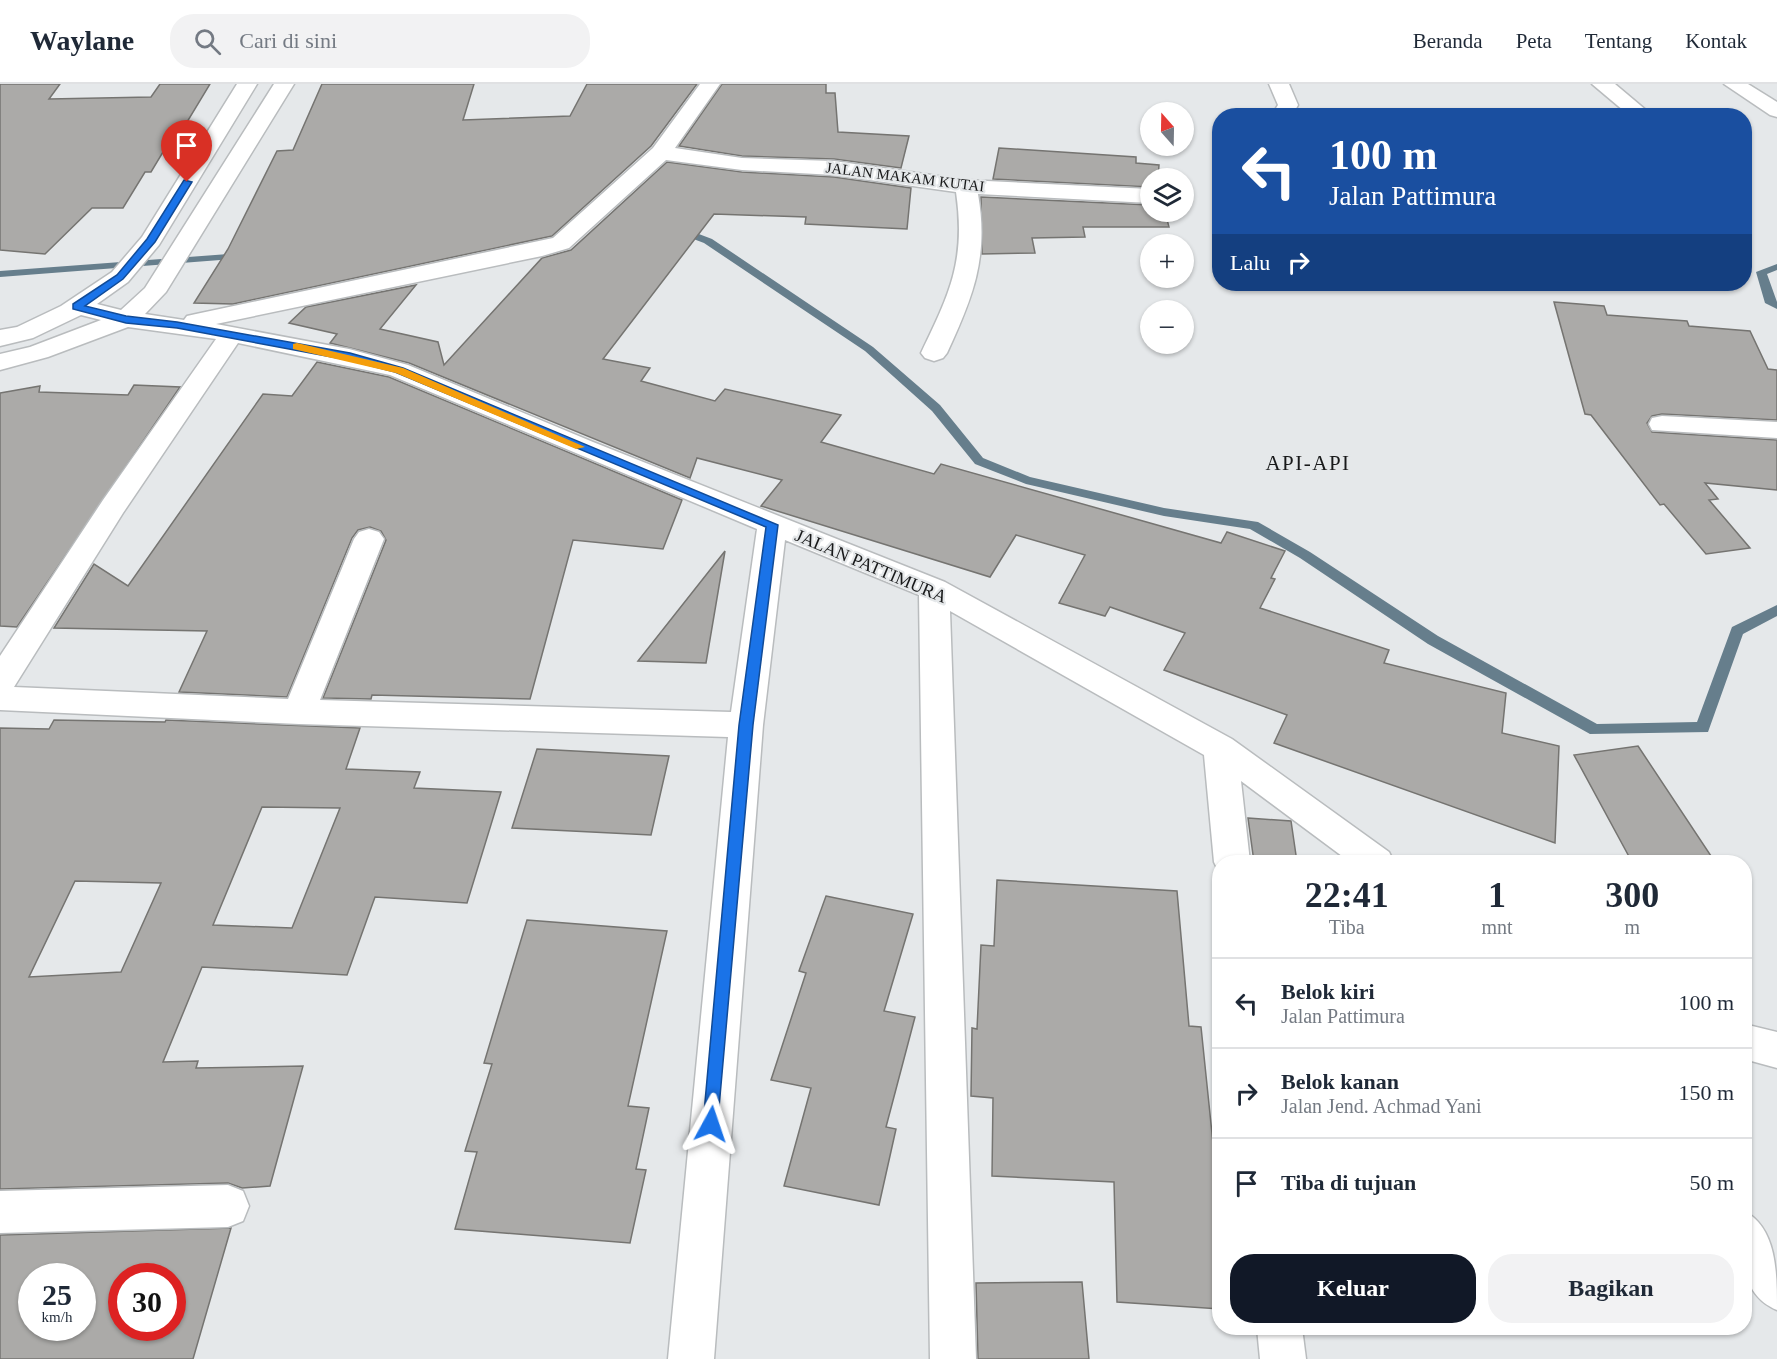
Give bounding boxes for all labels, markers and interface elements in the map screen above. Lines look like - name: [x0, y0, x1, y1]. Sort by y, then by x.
- search box: [170, 14, 590, 68]
- text: Waylane: [30, 25, 134, 56]
- icon: search: [191, 25, 224, 58]
- text: Cari di sini: [239, 28, 337, 53]
- text: Beranda: [1413, 29, 1483, 53]
- text: Peta: [1516, 29, 1552, 53]
- text: Tentang: [1585, 29, 1652, 53]
- text: Kontak: [1685, 29, 1747, 53]
- north arrow: [1140, 102, 1194, 156]
- map controls: [1140, 102, 1194, 354]
- pin: [161, 120, 212, 182]
- icon: arrive: [170, 129, 203, 162]
- icon: left: [1230, 132, 1308, 210]
- text: 100 m: [1329, 132, 1438, 178]
- street label: JALAN MAKAM KUTAI: [825, 159, 985, 195]
- button: layers: [1140, 168, 1194, 222]
- text: Jalan Pattimura: [1329, 181, 1496, 211]
- button: +: [1140, 234, 1194, 288]
- icon: right: [1282, 246, 1315, 279]
- text: Lalu: [1230, 250, 1270, 275]
- button: −: [1140, 300, 1194, 354]
- district label: API-API: [1265, 451, 1351, 475]
- street label: JALAN PATTIMURA: [792, 525, 950, 607]
- text: 22:41: [1305, 875, 1389, 915]
- text: 1: [1488, 875, 1506, 915]
- text: 300: [1605, 875, 1659, 915]
- text: Tiba: [1329, 916, 1365, 938]
- text: mnt: [1481, 916, 1513, 938]
- text: m: [1625, 916, 1640, 938]
- text: Belok kiri: [1281, 979, 1375, 1004]
- icon: left: [1230, 987, 1263, 1020]
- text: 100 m: [1678, 990, 1734, 1015]
- text: Jalan Pattimura: [1281, 1005, 1405, 1027]
- text: Belok kanan: [1281, 1069, 1399, 1094]
- icon: right: [1230, 1077, 1263, 1110]
- text: 150 m: [1678, 1080, 1734, 1105]
- position arrow: [679, 1092, 743, 1156]
- text: Jalan Jend. Achmad Yani: [1281, 1095, 1482, 1117]
- icon: arrive: [1230, 1167, 1263, 1200]
- text: Tiba di tujuan: [1281, 1170, 1416, 1195]
- text: 50 m: [1689, 1170, 1734, 1195]
- button: Keluar: [1230, 1254, 1476, 1323]
- button: Bagikan: [1488, 1254, 1734, 1323]
- speed limit sign: 30: [108, 1263, 186, 1341]
- text: 25: [42, 1278, 72, 1311]
- text: km/h: [42, 1309, 72, 1325]

